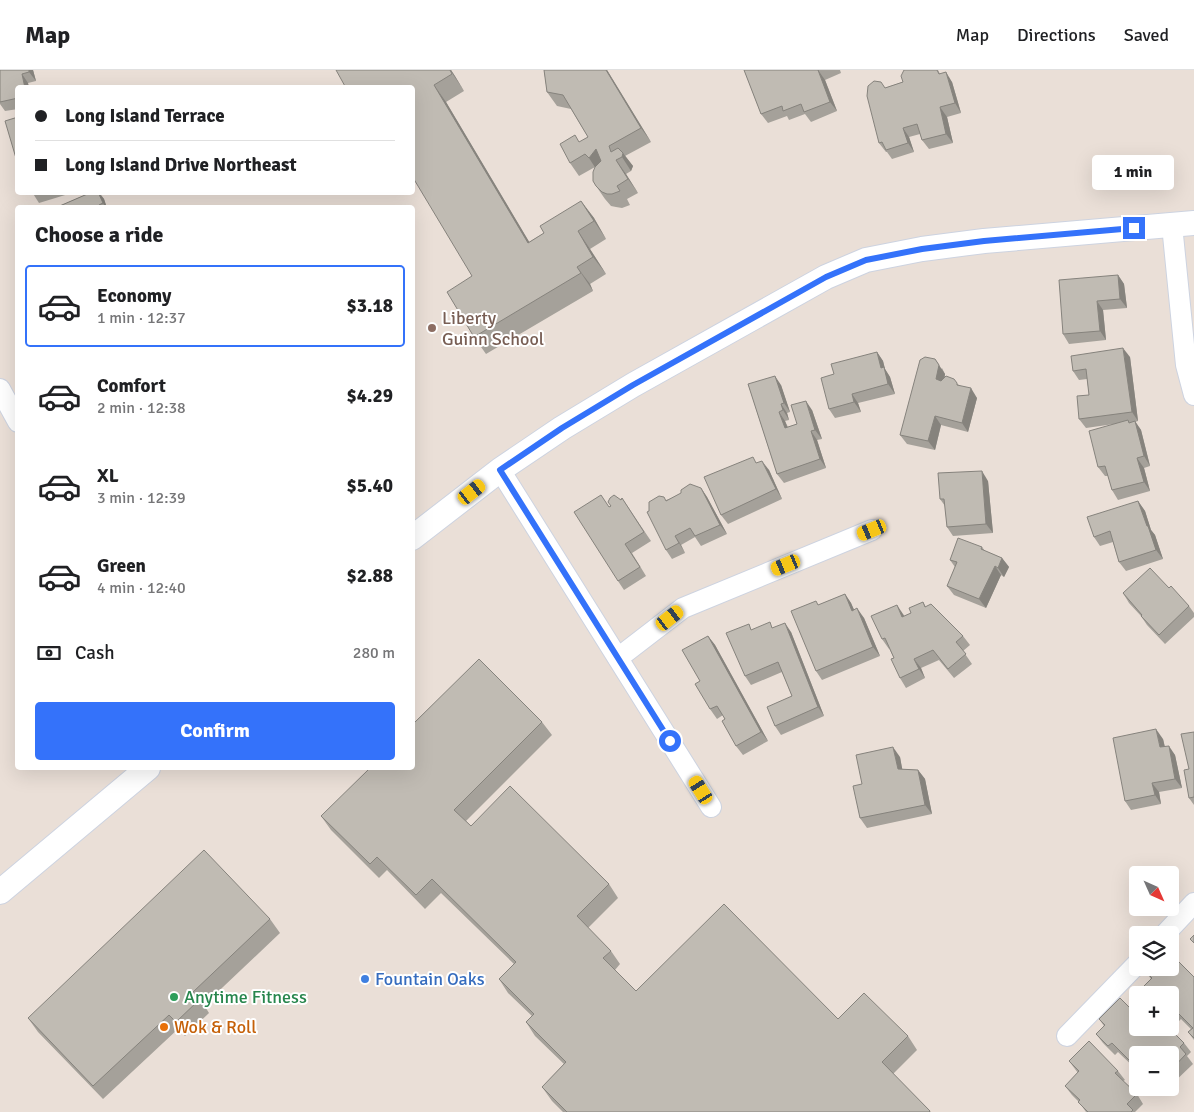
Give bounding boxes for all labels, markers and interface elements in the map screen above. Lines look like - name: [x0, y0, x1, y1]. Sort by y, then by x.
- text: Map: [25, 20, 70, 50]
- text: Map: [956, 24, 989, 46]
- text: Directions: [1017, 24, 1096, 46]
- text: Saved: [1124, 24, 1169, 46]
- text: Long Island Terrace: [65, 104, 225, 128]
- text: Long Island Drive Northeast: [65, 153, 297, 177]
- callout: 1 min: [1093, 156, 1175, 190]
- text: 1 min: [1114, 162, 1152, 182]
- route end: [1123, 217, 1145, 239]
- text: Choose a ride: [35, 221, 163, 248]
- icon: car: [37, 284, 82, 329]
- text: Economy: [97, 284, 171, 308]
- text: $3.18: [347, 294, 393, 318]
- place label: Liberty Guinn School: [442, 307, 544, 350]
- text: 1 min · 12:37: [97, 308, 186, 328]
- marker: Liberty Guinn School: [426, 322, 438, 334]
- icon: car: [37, 374, 82, 419]
- text: Comfort: [97, 374, 166, 398]
- text: $4.29: [347, 384, 393, 408]
- text: 2 min · 12:38: [97, 398, 186, 418]
- icon: car: [37, 464, 82, 509]
- text: XL: [97, 464, 119, 488]
- text: $5.40: [347, 474, 393, 498]
- car: [455, 477, 488, 507]
- text: 3 min · 12:39: [97, 488, 186, 508]
- car: [855, 517, 888, 543]
- car: [769, 552, 802, 578]
- icon: car: [37, 554, 82, 599]
- text: Green: [97, 554, 146, 578]
- text: $2.88: [347, 564, 393, 588]
- text: 4 min · 12:40: [97, 578, 186, 598]
- car: [653, 603, 686, 633]
- icon: cash: [35, 639, 63, 667]
- text: Cash: [75, 641, 115, 665]
- text: 280 m: [353, 643, 395, 663]
- button: Confirm: [35, 702, 395, 760]
- route start: [659, 730, 681, 752]
- car: [686, 773, 715, 807]
- north arrow: [1129, 866, 1179, 916]
- map controls: [1129, 866, 1179, 1096]
- button: layers: [1129, 926, 1179, 976]
- place label: Fountain Oaks: [375, 968, 485, 990]
- marker: Fountain Oaks: [359, 973, 371, 985]
- place label: Anytime Fitness: [184, 986, 307, 1008]
- button: +: [1129, 986, 1179, 1036]
- marker: Anytime Fitness: [168, 991, 180, 1003]
- place label: Wok & Roll: [174, 1016, 256, 1038]
- marker: Wok & Roll: [158, 1021, 170, 1033]
- button: −: [1129, 1046, 1179, 1096]

